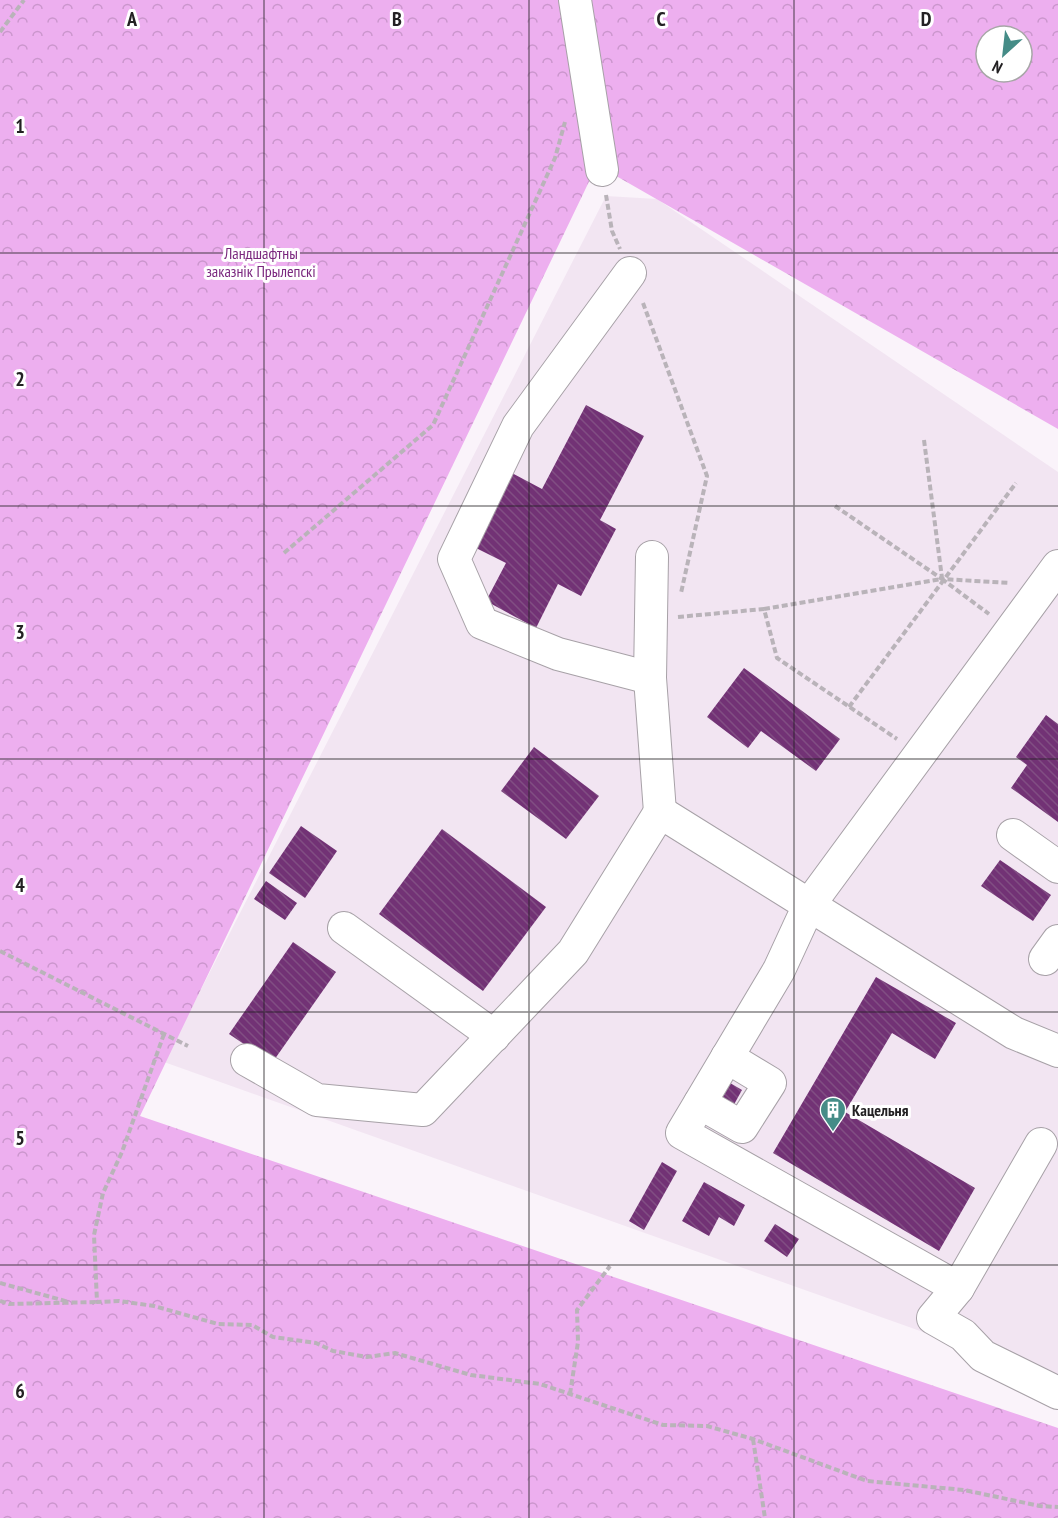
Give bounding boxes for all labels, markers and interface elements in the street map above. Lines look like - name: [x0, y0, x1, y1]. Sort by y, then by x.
- text: A: [126, 6, 138, 32]
- text: B: [392, 6, 402, 32]
- text: C: [656, 6, 666, 32]
- text: D: [921, 6, 932, 32]
- north arrow: [974, 24, 1034, 84]
- text: N: [989, 56, 1006, 78]
- text: 1: [15, 113, 25, 139]
- park label: Ландшафтны заказнік Прылепскі: [206, 243, 316, 281]
- text: 2: [15, 366, 25, 392]
- text: 3: [15, 619, 25, 645]
- text: 4: [15, 872, 25, 898]
- building icon: Кацельня: [818, 1095, 848, 1133]
- place label: Кацельня: [852, 1100, 909, 1120]
- text: 5: [15, 1125, 25, 1151]
- text: 6: [15, 1378, 25, 1404]

